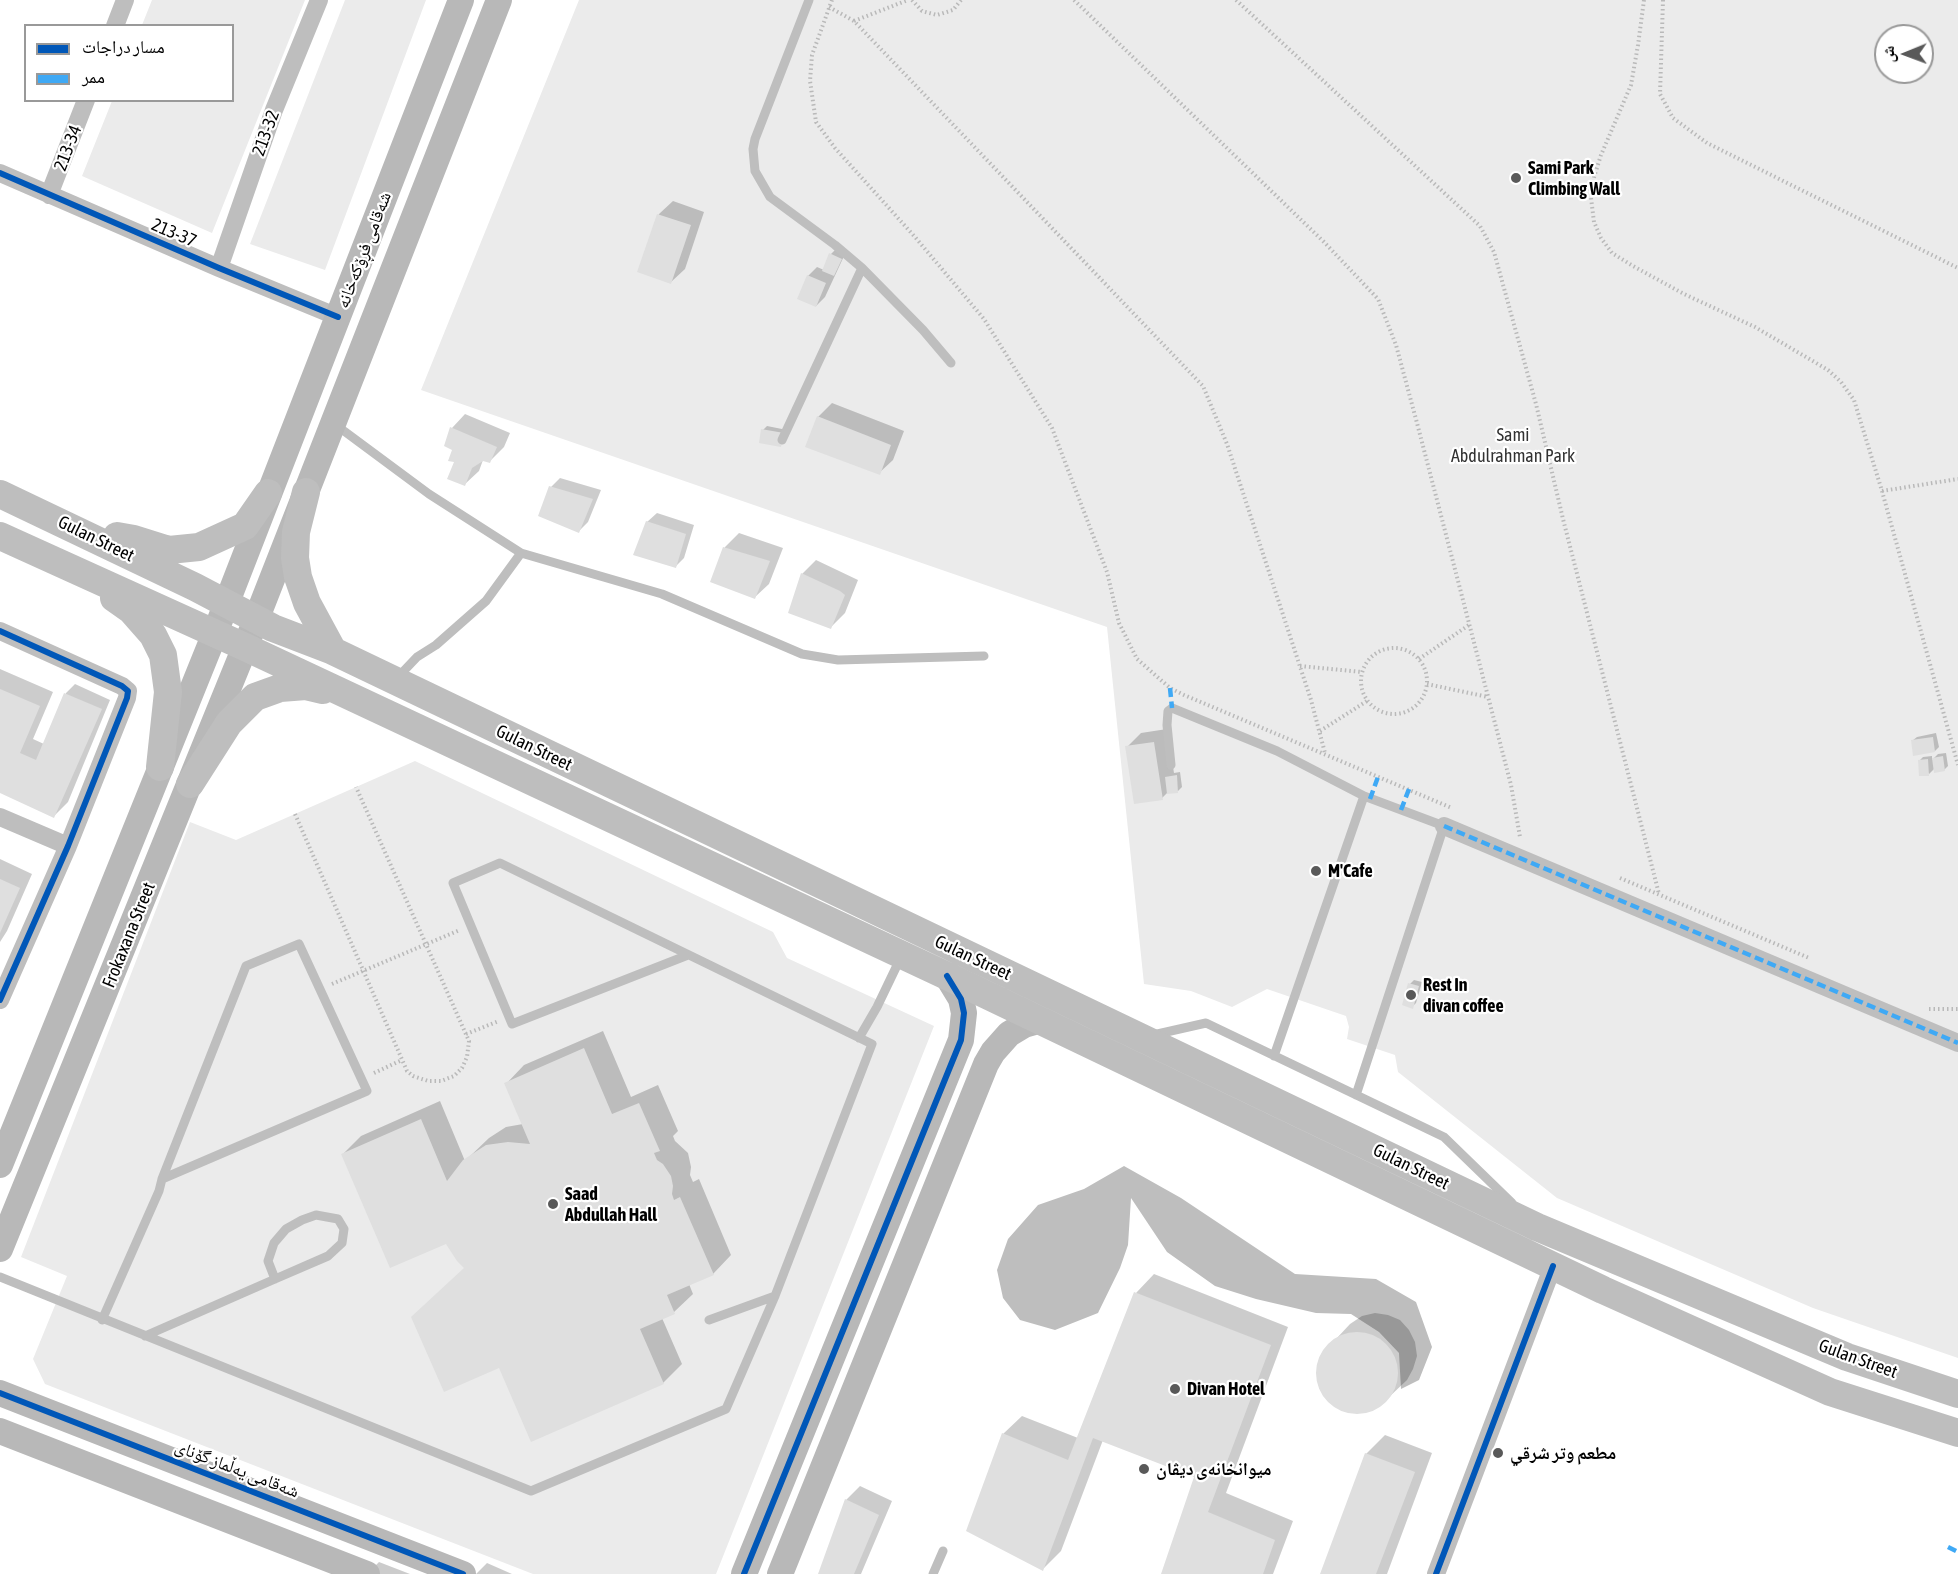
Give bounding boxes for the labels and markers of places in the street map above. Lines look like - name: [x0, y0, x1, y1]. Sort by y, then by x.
- place label: Sami Park Climbing Wall: [1528, 157, 1620, 200]
- marker: Sami Park Climbing Wall: [1509, 171, 1523, 185]
- place label: M'Cafe: [1328, 860, 1373, 882]
- marker: M'Cafe: [1309, 864, 1323, 878]
- place label: Rest In divan coffee: [1423, 974, 1504, 1016]
- marker: Rest In divan coffee: [1404, 988, 1418, 1002]
- place label: Saad Abdullah Hall: [565, 1183, 657, 1226]
- marker: Saad Abdullah Hall: [546, 1197, 560, 1211]
- place label: Divan Hotel: [1187, 1378, 1265, 1400]
- marker: Divan Hotel: [1168, 1382, 1182, 1396]
- place label: مطعم وتر شرقي: [1510, 1442, 1616, 1464]
- marker: مطعم وتر شرقي: [1491, 1446, 1505, 1460]
- place label: میوانخانەی دیڤان: [1156, 1458, 1272, 1480]
- marker: میوانخانەی دیڤان: [1137, 1462, 1151, 1476]

